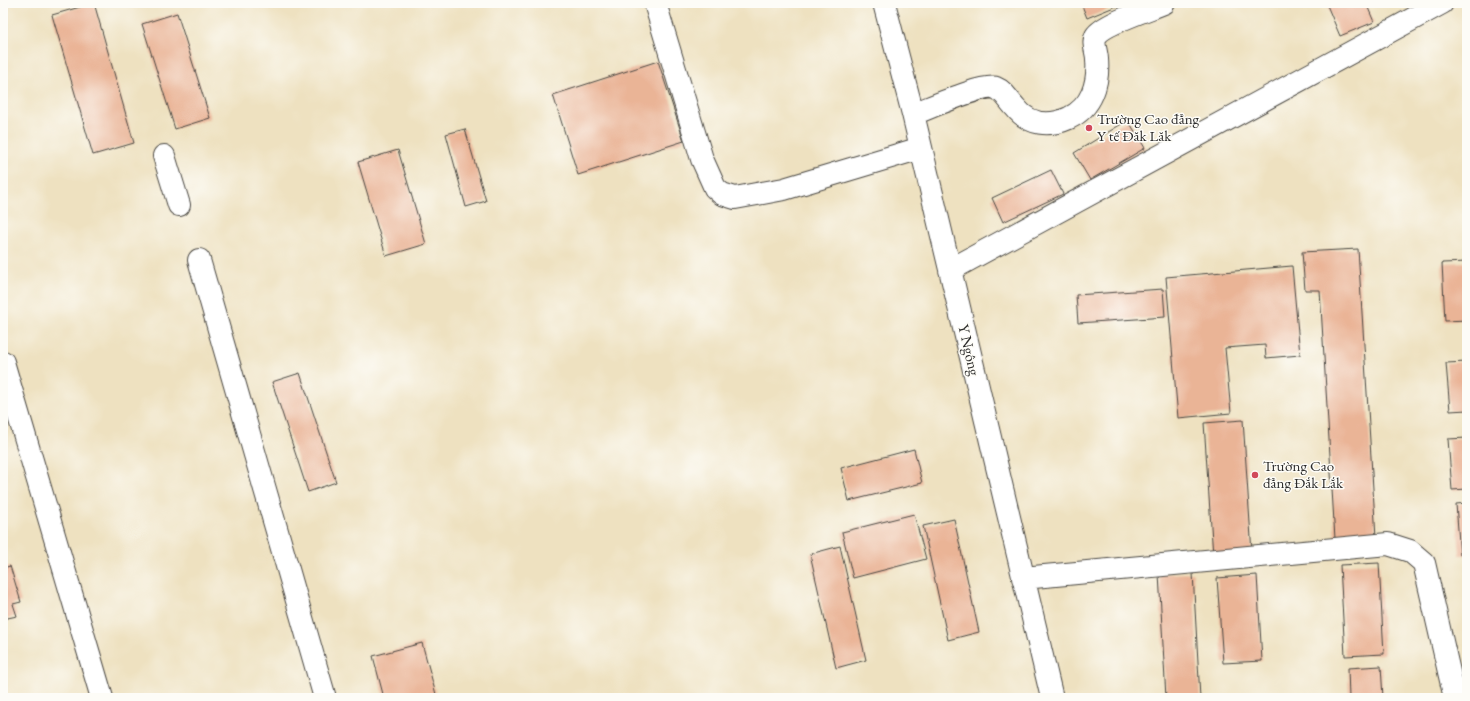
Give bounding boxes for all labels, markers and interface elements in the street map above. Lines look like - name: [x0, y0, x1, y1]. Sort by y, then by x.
- place label: Trường Cao đẳng Y tế Đăk Lăk: [1097, 109, 1200, 145]
- marker: Trường Cao đẳng Y tế Đăk Lăk: [1084, 123, 1094, 133]
- street label: Y Ngông: [954, 322, 985, 378]
- place label: Trường Cao đẳng Đắk Lắk: [1263, 456, 1344, 492]
- marker: Trường Cao đẳng Đắk Lắk: [1250, 470, 1260, 480]

